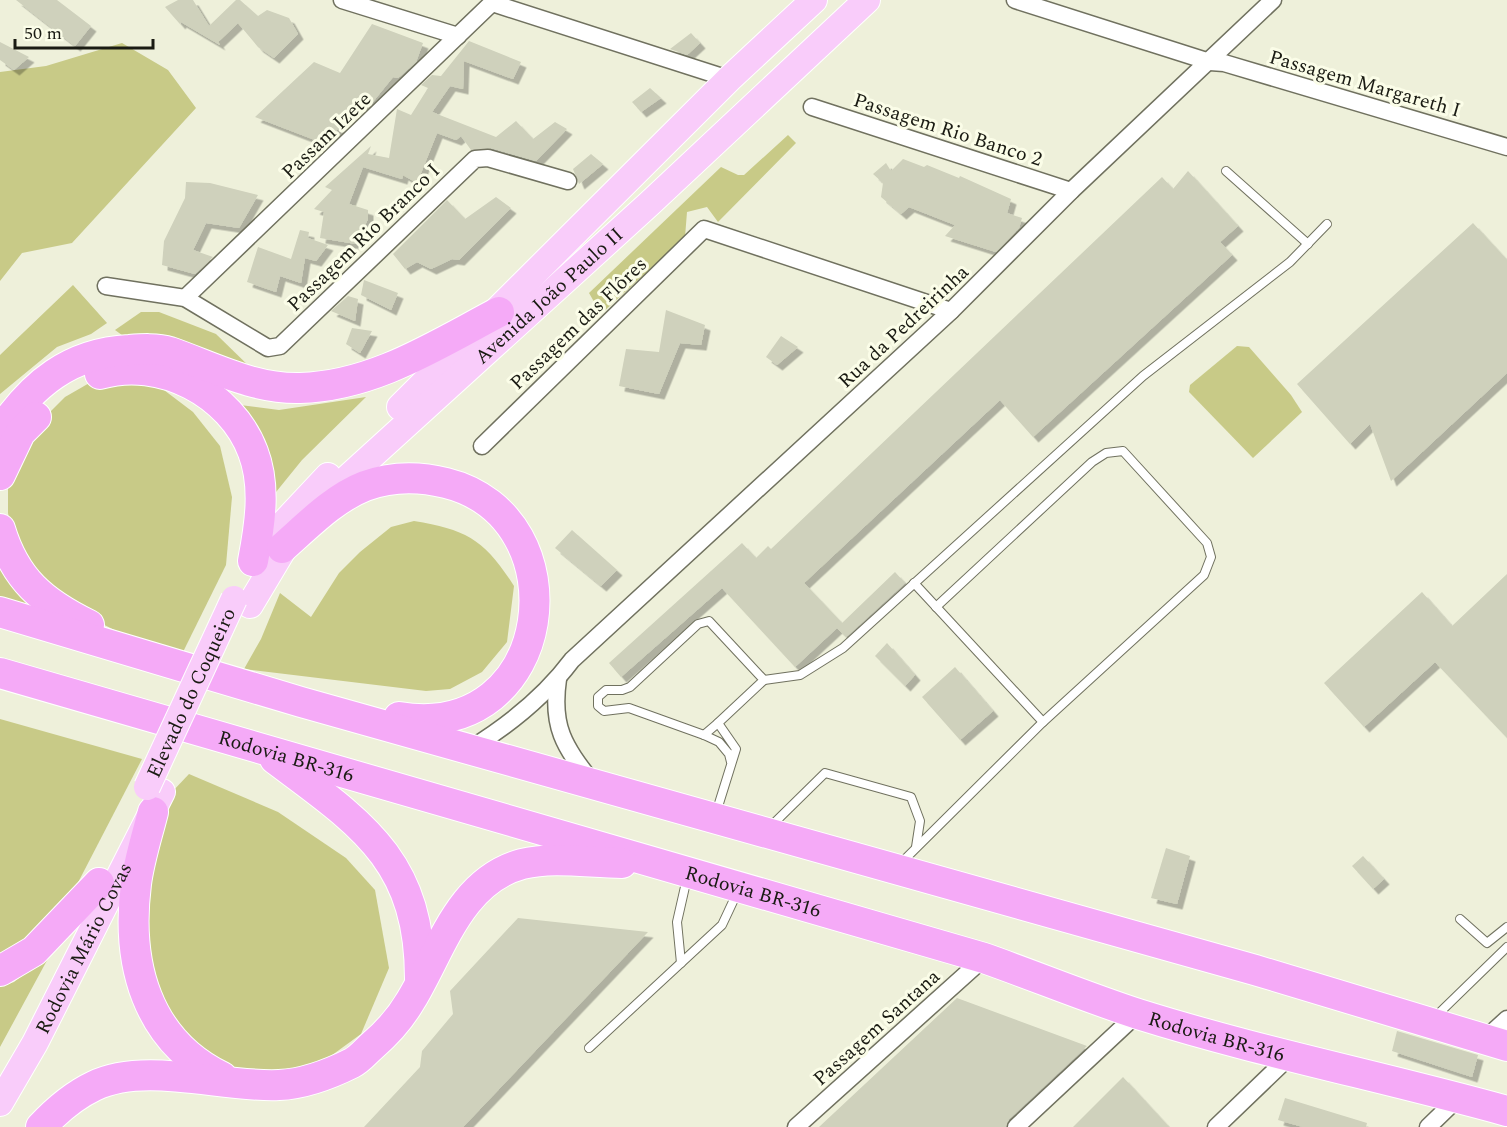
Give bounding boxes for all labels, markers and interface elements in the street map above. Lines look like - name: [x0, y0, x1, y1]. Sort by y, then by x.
- scale bar: [15, 12, 153, 50]
- text: 50 m: [24, 20, 62, 47]
- street label: Passagem Margareth I: [1265, 42, 1464, 126]
- street label: Passam Izete: [275, 85, 378, 186]
- street label: Passagem Rio Banco 2: [849, 85, 1046, 175]
- street label: Passagem Rio Branco I: [280, 157, 447, 319]
- street label: Avenida João Paulo II: [468, 220, 630, 372]
- street label: Passagem das Flôres: [503, 250, 654, 397]
- street label: Rua da Pedreirinha: [831, 258, 976, 395]
- street label: Elevado do Coqueiro: [139, 603, 244, 783]
- street label: Rodovia BR-316: [214, 723, 358, 791]
- street label: Rodovia Mário Covas: [28, 857, 140, 1040]
- street label: Rodovia BR-316: [681, 858, 824, 926]
- street label: Passagem Santana: [806, 962, 947, 1093]
- street label: Rodovia BR-316: [1144, 1004, 1288, 1070]

